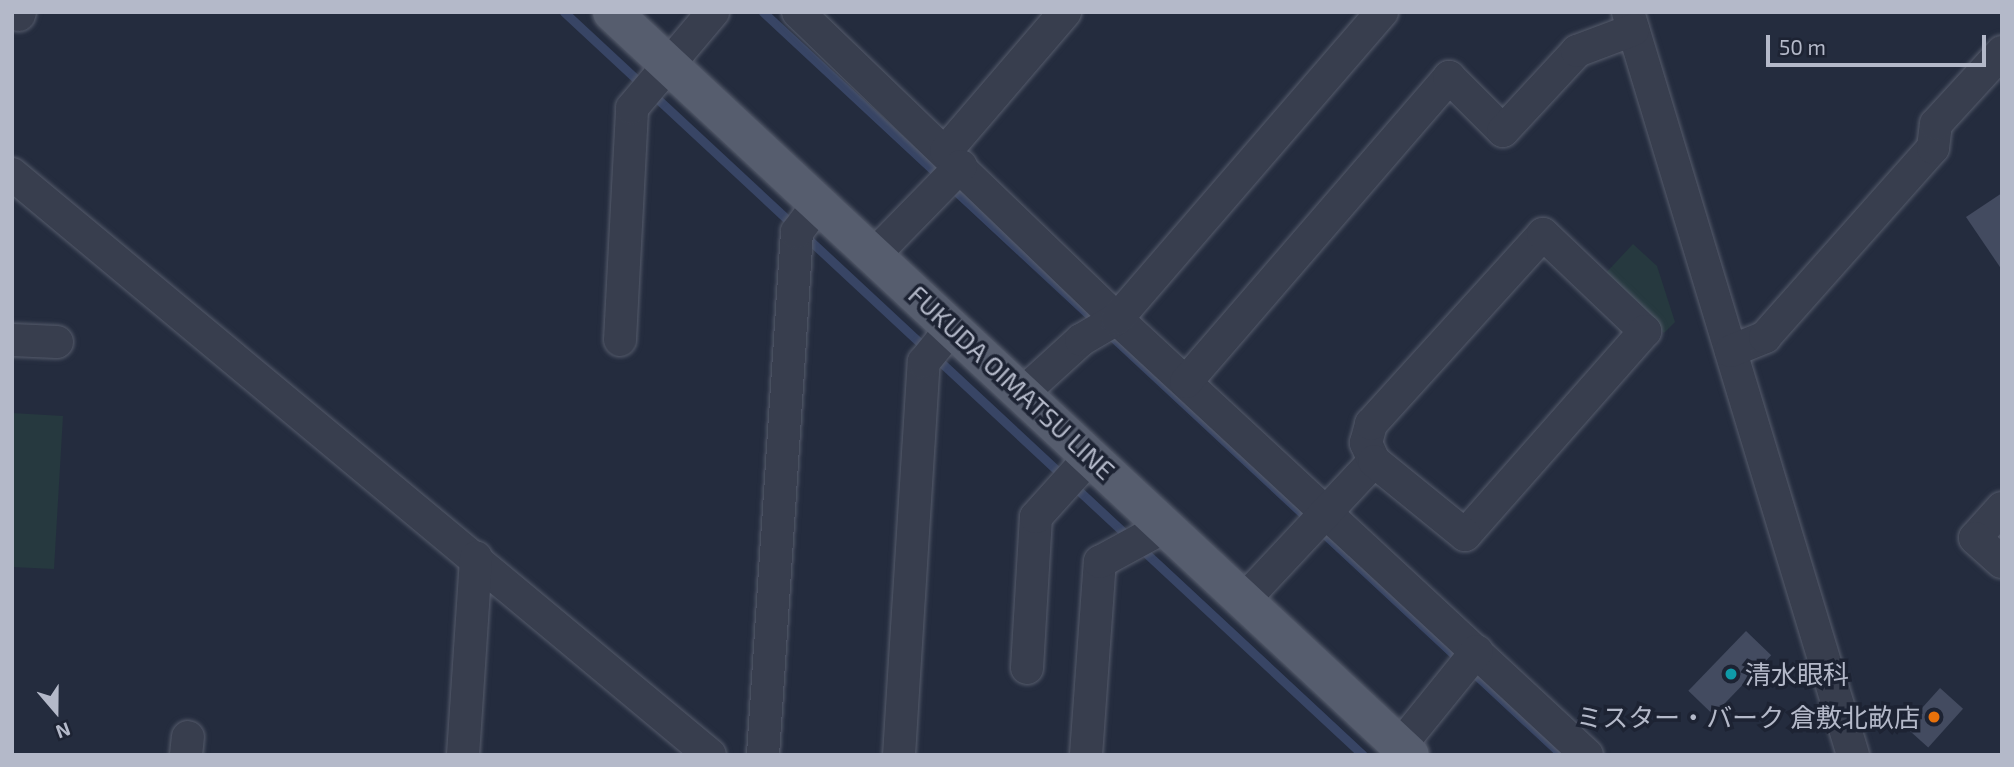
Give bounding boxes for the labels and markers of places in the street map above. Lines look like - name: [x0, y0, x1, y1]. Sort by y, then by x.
- place label: 清水眼科: [1745, 658, 1849, 690]
- marker: 清水眼科: [1723, 666, 1739, 682]
- place label: ミスター・バーク 倉敷北畝店: [1576, 701, 1920, 733]
- marker: ミスター・バーク 倉敷北畝店: [1926, 709, 1942, 725]

